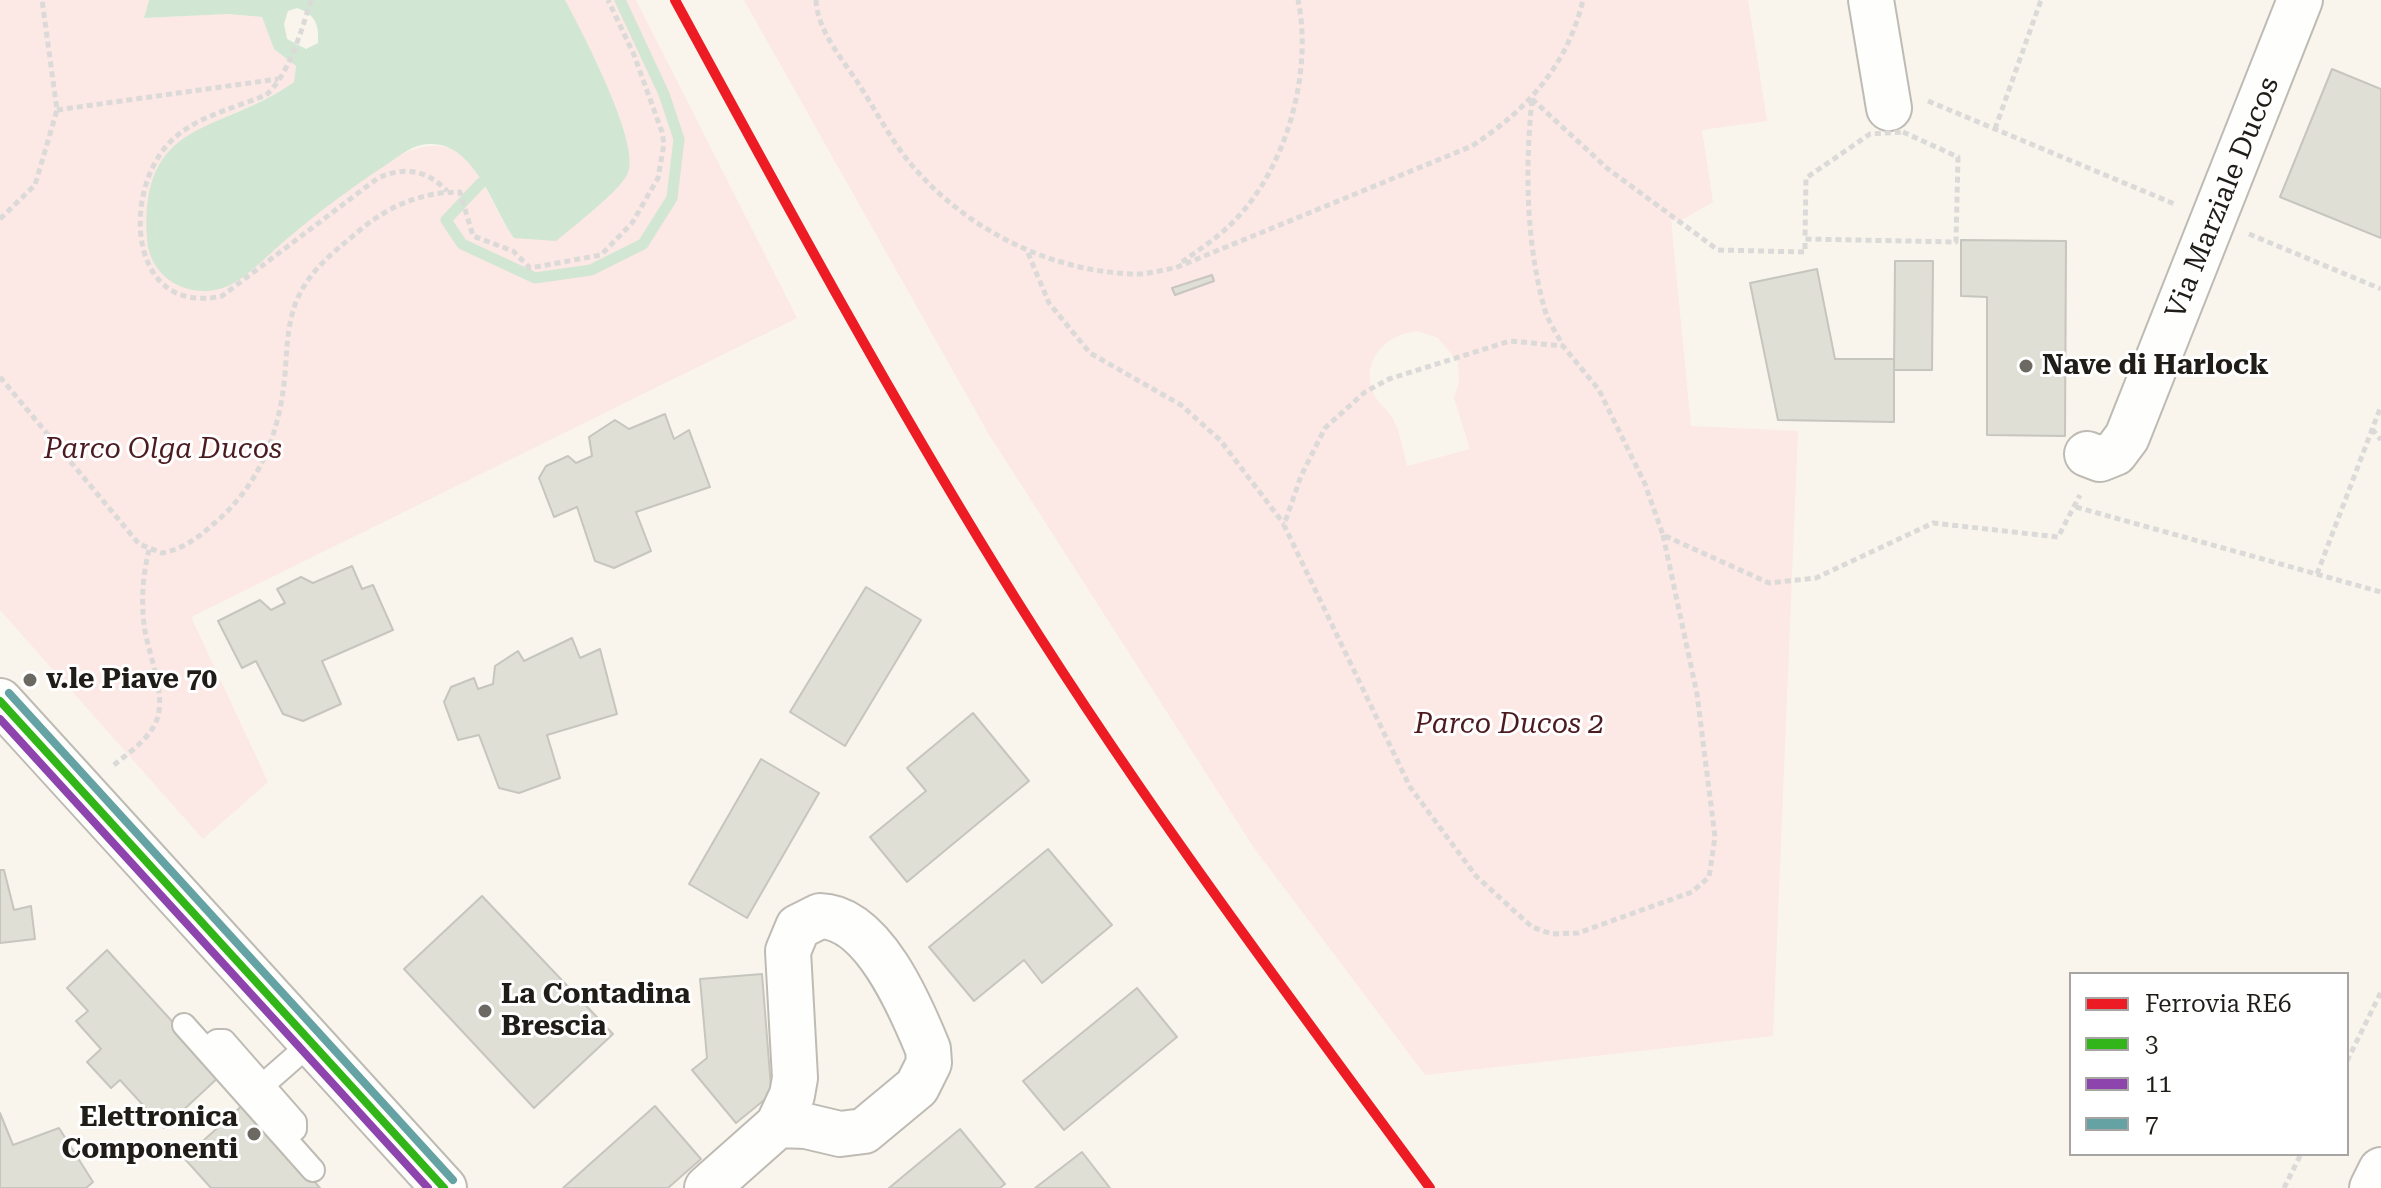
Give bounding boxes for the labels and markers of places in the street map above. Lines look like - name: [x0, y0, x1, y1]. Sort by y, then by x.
- place label: Nave di Harlock: [2042, 349, 2269, 383]
- marker: Nave di Harlock: [2017, 357, 2035, 375]
- place label: v.le Piave 70: [46, 663, 217, 697]
- marker: v.le Piave 70: [21, 671, 39, 689]
- place label: La Contadina Brescia: [501, 978, 690, 1044]
- marker: La Contadina Brescia: [476, 1002, 494, 1020]
- place label: Elettronica Componenti: [61, 1101, 238, 1167]
- marker: Elettronica Componenti: [245, 1125, 263, 1143]

